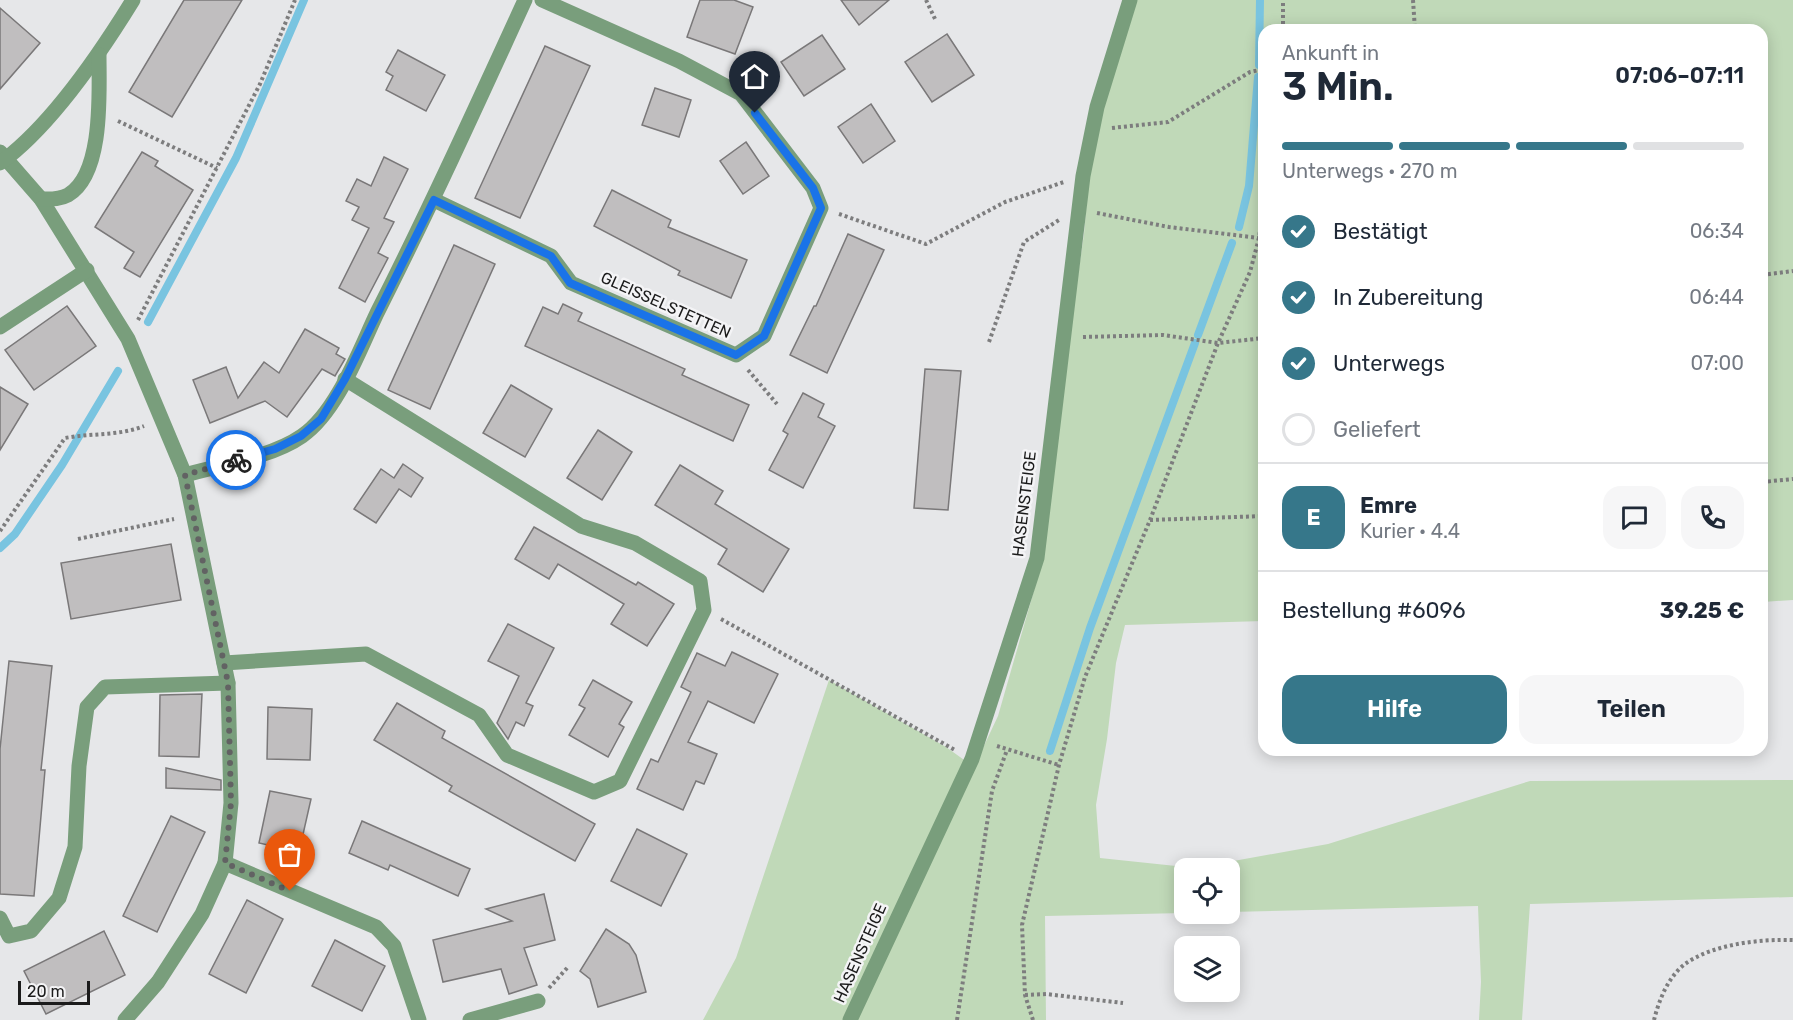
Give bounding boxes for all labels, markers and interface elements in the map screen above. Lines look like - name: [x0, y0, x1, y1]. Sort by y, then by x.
- text: Ankunft in: [1282, 41, 1379, 65]
- pin: [729, 51, 780, 113]
- icon: home: [738, 60, 771, 93]
- text: 07:06–07:11: [1615, 62, 1744, 89]
- text: 3 Min.: [1282, 64, 1394, 110]
- text: Unterwegs · 270 m: [1282, 159, 1458, 183]
- icon: check: [1282, 215, 1315, 248]
- text: Bestätigt: [1333, 218, 1428, 245]
- text: 06:34: [1690, 219, 1744, 243]
- street label: GLEISSELSTETTEN: [598, 268, 734, 342]
- icon: check: [1282, 281, 1315, 314]
- text: In Zubereitung: [1333, 284, 1483, 311]
- text: 06:44: [1689, 285, 1744, 309]
- icon: check: [1282, 347, 1315, 380]
- text: Unterwegs: [1333, 350, 1445, 377]
- text: 07:00: [1691, 351, 1744, 375]
- text: Geliefert: [1333, 416, 1421, 443]
- courier: [206, 430, 266, 490]
- icon: bike: [220, 444, 253, 477]
- street label: HASENSTEIGE: [1008, 450, 1040, 558]
- button: chat: [1603, 486, 1666, 549]
- button: phone: [1681, 486, 1744, 549]
- text: Emre: [1360, 492, 1417, 519]
- text: E: [1306, 504, 1321, 531]
- text: Kurier · 4.4: [1360, 519, 1460, 543]
- text: Bestellung #6096: [1282, 597, 1466, 624]
- text: 39.25 €: [1660, 597, 1744, 624]
- button: Hilfe: [1282, 675, 1507, 744]
- button: Teilen: [1519, 675, 1744, 744]
- pin: [264, 829, 315, 891]
- icon: bag: [273, 838, 306, 871]
- map controls: [1174, 858, 1240, 1002]
- button: locate: [1174, 858, 1240, 924]
- street label: HASENSTEIGE: [830, 900, 890, 1006]
- button: layers: [1174, 936, 1240, 1002]
- scale bar: [18, 978, 90, 1006]
- text: 20 m: [27, 982, 65, 1001]

